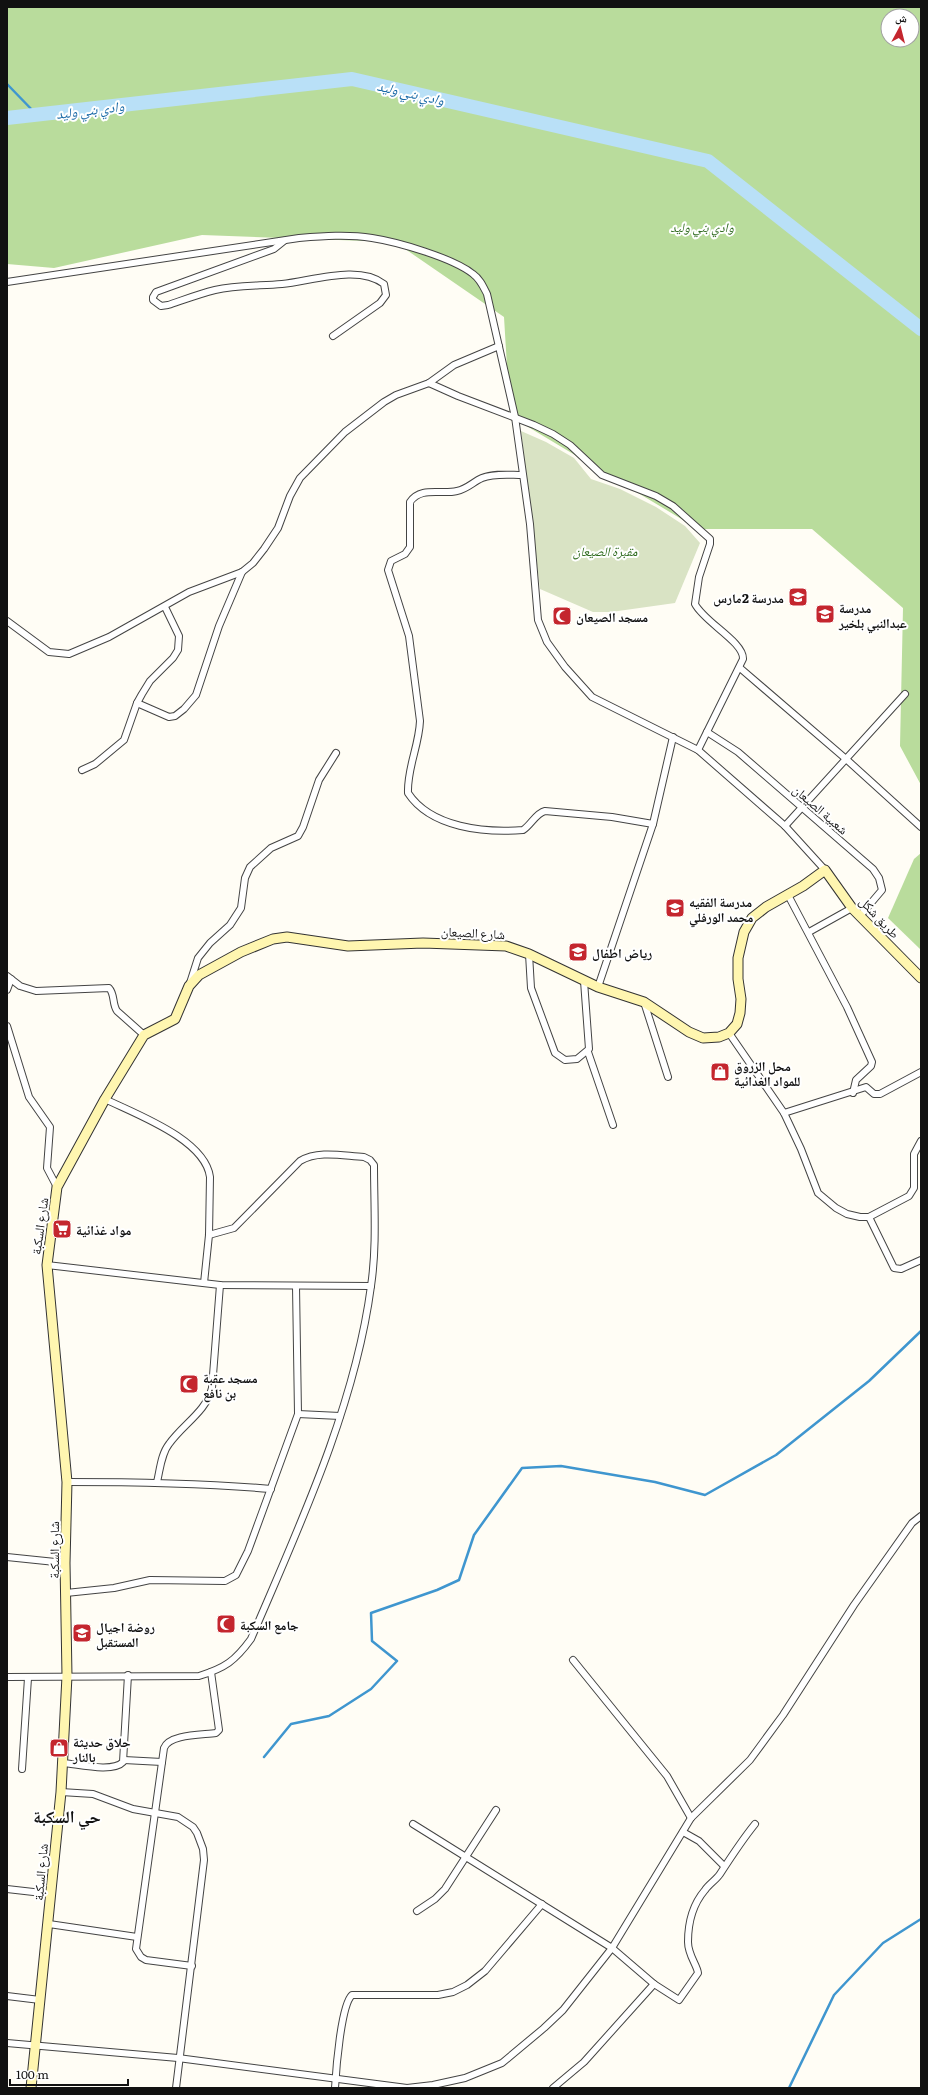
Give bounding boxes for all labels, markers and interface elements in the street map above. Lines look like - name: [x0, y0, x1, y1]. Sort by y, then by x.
- north arrow: [880, 8, 920, 48]
- text: ش: [894, 8, 908, 27]
- water label: وادي بني وليد: [375, 75, 447, 112]
- water label: وادي بني وليد: [55, 95, 126, 126]
- park label: وادي بني وليد: [670, 217, 734, 238]
- park label: مقبرة الصيعان: [573, 541, 637, 560]
- school or university icon: مدرسة 2مارس: [787, 586, 809, 608]
- place label: مدرسة 2مارس: [713, 588, 784, 607]
- place label: مدرسة عبدالنبي بلخير: [838, 598, 907, 634]
- school or university icon: مدرسة عبدالنبي بلخير: [814, 603, 836, 625]
- mosque icon: مسجد الصيعان: [551, 605, 573, 627]
- place label: مسجد الصيعان: [576, 607, 648, 626]
- street label: شعبية الصيعان: [789, 780, 853, 838]
- place label: مدرسة الفقيه محمد الورفلي: [689, 892, 753, 928]
- street label: طريق شكل: [856, 892, 904, 942]
- school or university icon: مدرسة الفقيه محمد الورفلي: [664, 897, 686, 919]
- street label: شارع الصيعان: [440, 921, 506, 944]
- school or university icon: رياض اطفال: [567, 941, 589, 963]
- place label: رياض اطفال: [592, 943, 652, 962]
- place label: محل الزروق للمواد الغدائية: [734, 1056, 800, 1090]
- shop icon: محل الزروق للمواد الغدائية: [709, 1061, 731, 1083]
- street label: شارع السكبة: [26, 1196, 53, 1256]
- supermarket icon: مواد غذائية: [51, 1218, 73, 1240]
- place label: مواد غذائية: [76, 1220, 131, 1239]
- place label: مسجد عقبة بن نافع: [203, 1368, 258, 1403]
- mosque icon: مسجد عقبة بن نافع: [178, 1373, 200, 1395]
- street label: شارع السكبة: [44, 1521, 64, 1579]
- mosque icon: جامع السكبة: [215, 1613, 237, 1635]
- place label: جامع السكبة: [240, 1615, 299, 1635]
- place label: روضة اجيال المستقبل: [96, 1617, 155, 1651]
- school or university icon: روضة اجيال المستقبل: [71, 1622, 93, 1644]
- place label: حلاق حديثة بالنار: [72, 1732, 131, 1766]
- shop icon: حلاق حديثة بالنار: [48, 1737, 70, 1759]
- district label: حي السكبة: [33, 1803, 101, 1831]
- street label: شارع السكبة: [28, 1843, 53, 1902]
- scale bar: [10, 2061, 128, 2087]
- text: 100 m: [16, 2065, 49, 2083]

